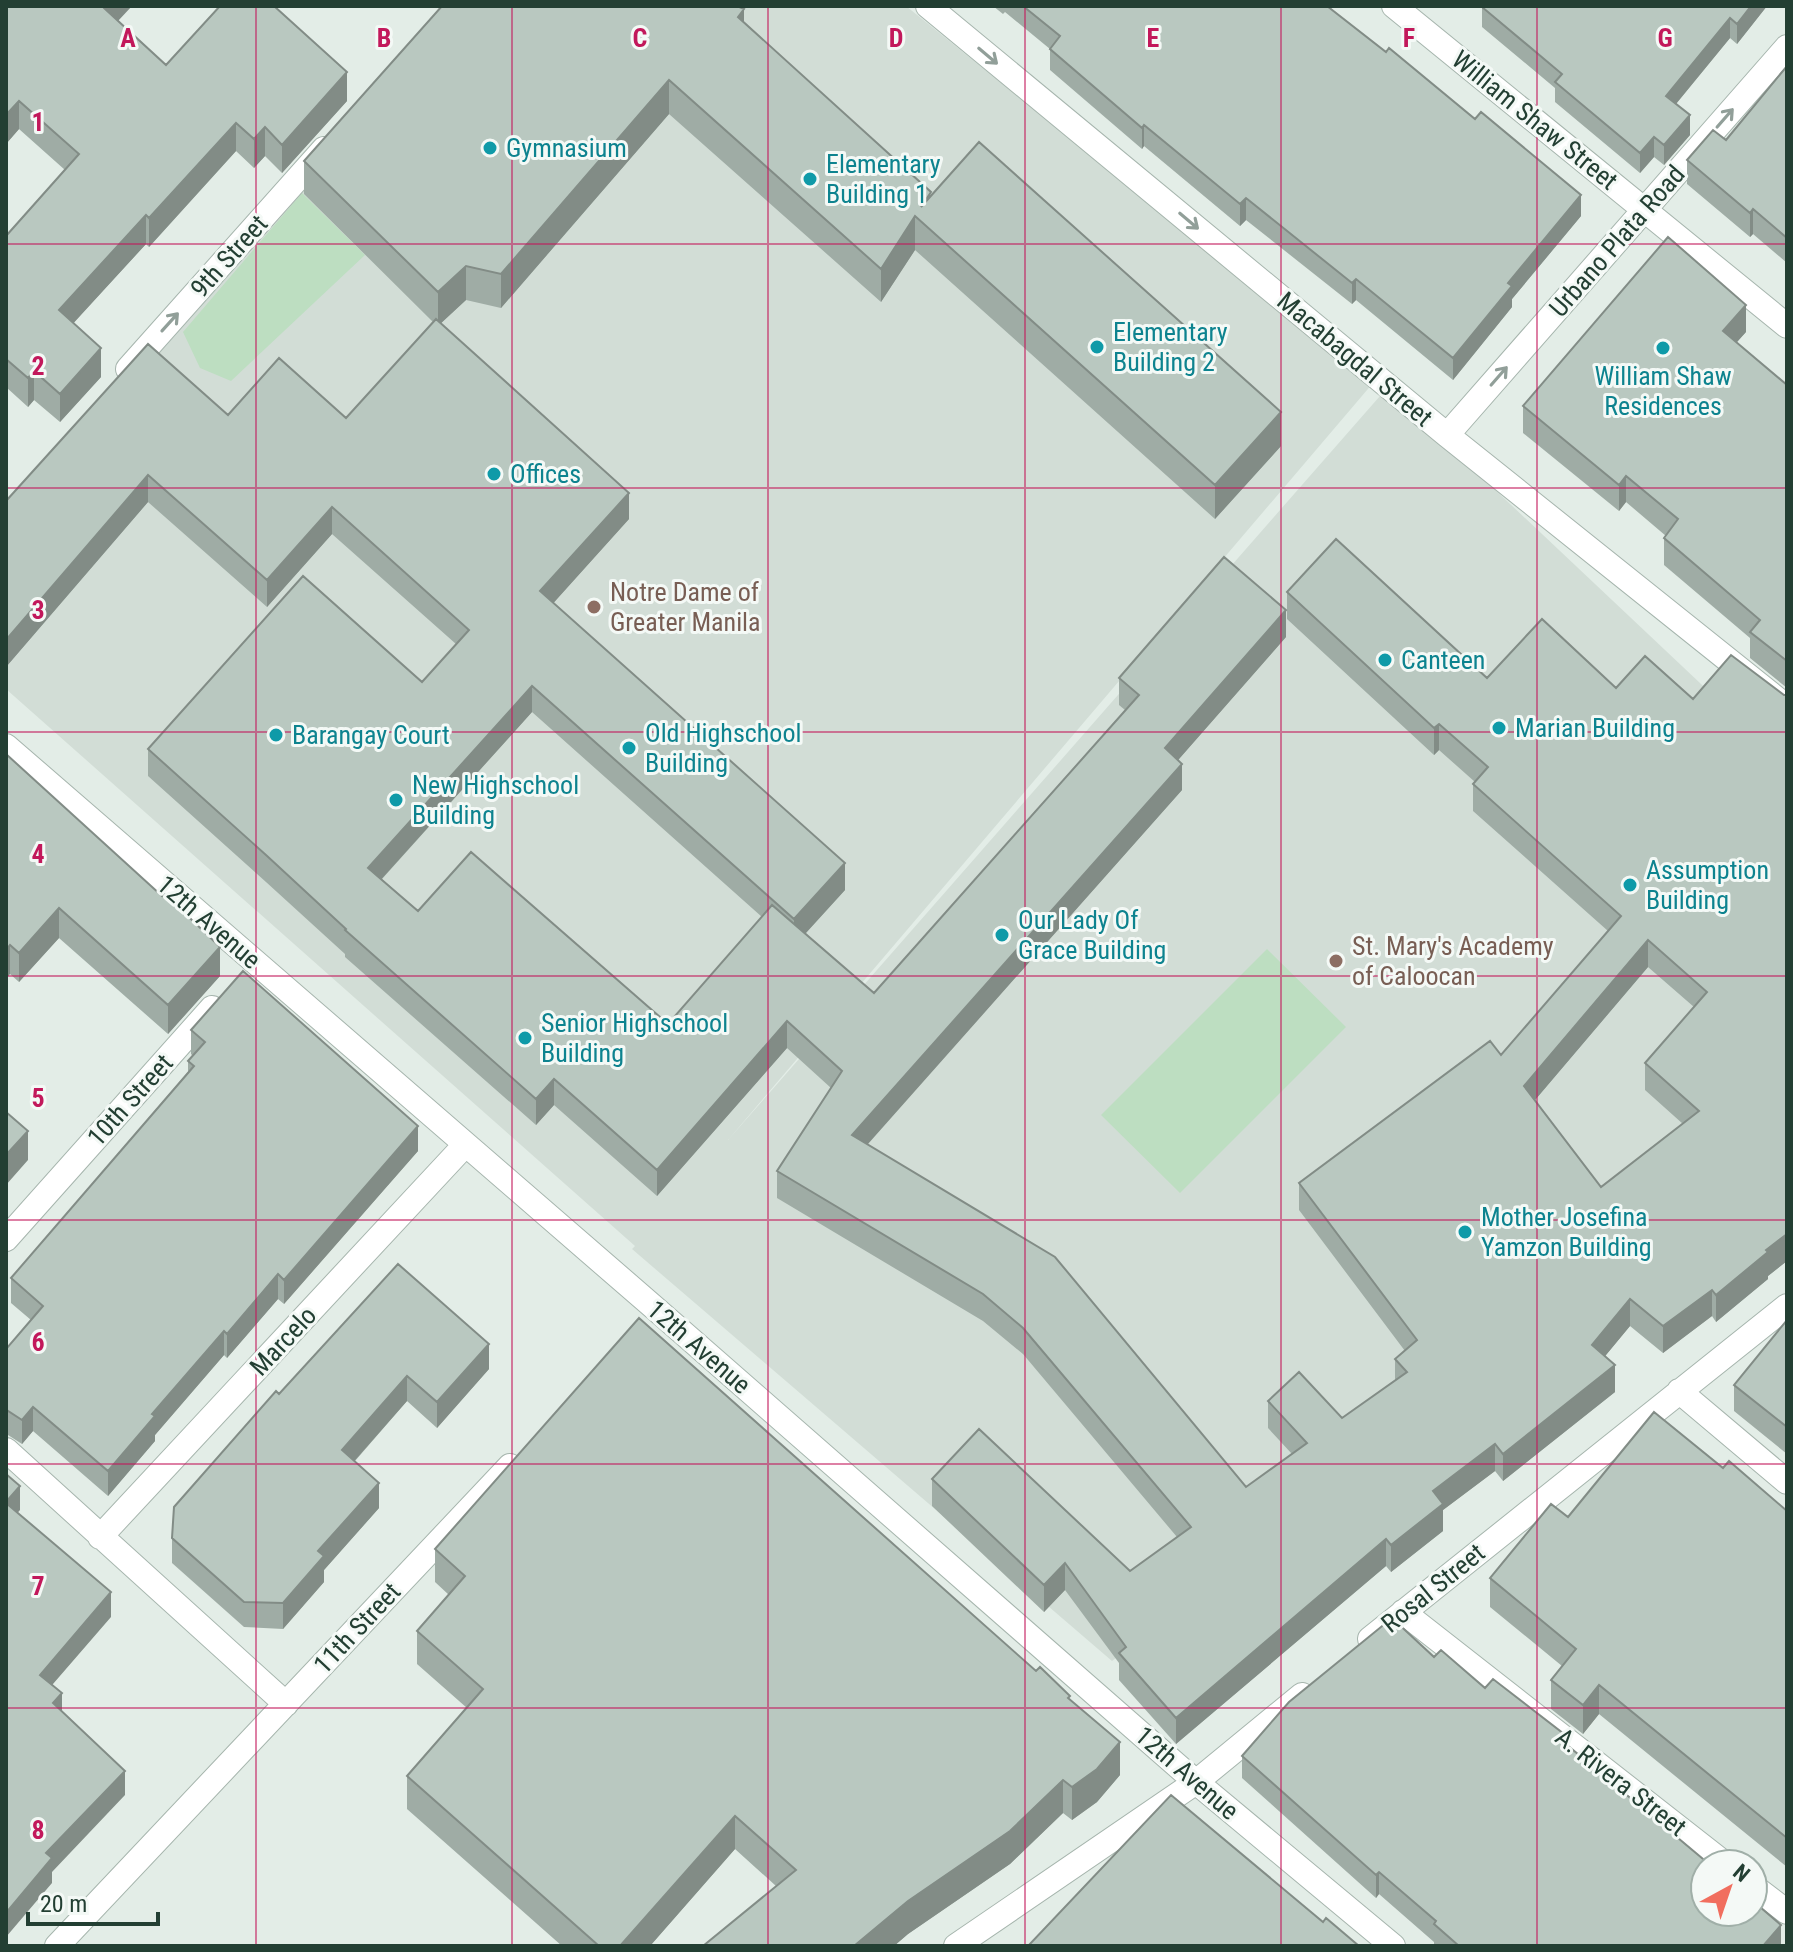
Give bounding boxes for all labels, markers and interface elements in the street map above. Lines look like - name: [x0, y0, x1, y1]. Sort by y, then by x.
- text: A: [120, 23, 136, 53]
- text: B: [377, 23, 391, 53]
- text: C: [633, 23, 648, 53]
- text: D: [889, 23, 903, 53]
- text: E: [1147, 23, 1160, 53]
- text: F: [1403, 23, 1415, 53]
- text: G: [1657, 23, 1673, 53]
- street label: William Shaw Street: [1446, 44, 1624, 196]
- one-way arrow: [977, 47, 998, 65]
- text: 1: [31, 107, 45, 137]
- one-way arrow: [1716, 108, 1734, 128]
- place label: Gymnasium: [506, 133, 627, 163]
- marker: Gymnasium: [481, 139, 499, 157]
- place label: Elementary Building 1: [826, 149, 941, 209]
- street label: Urbano Plata Road: [1543, 159, 1691, 323]
- marker: Elementary Building 1: [801, 170, 819, 188]
- street label: 9th Street: [184, 209, 274, 303]
- one-way arrow: [1178, 212, 1198, 230]
- street label: Macabagdal Street: [1271, 286, 1439, 432]
- one-way arrow: [161, 312, 179, 332]
- place label: Elementary Building 2: [1113, 317, 1228, 377]
- marker: Elementary Building 2: [1088, 338, 1106, 356]
- marker: William Shaw Residences: [1654, 339, 1672, 357]
- text: 2: [31, 351, 45, 381]
- place label: William Shaw Residences: [1594, 361, 1732, 421]
- one-way arrow: [1490, 367, 1508, 387]
- place label: Offices: [510, 459, 581, 489]
- marker: Offices: [485, 465, 503, 483]
- place label: Notre Dame of Greater Manila: [610, 577, 761, 637]
- text: 3: [31, 595, 45, 625]
- marker: Notre Dame of Greater Manila: [585, 598, 603, 616]
- place label: Canteen: [1401, 645, 1485, 675]
- marker: Canteen: [1376, 651, 1394, 669]
- place label: Marian Building: [1515, 713, 1675, 743]
- place label: Old Highschool Building: [645, 718, 801, 778]
- marker: Marian Building: [1490, 719, 1508, 737]
- place label: Barangay Court: [292, 720, 450, 750]
- marker: Barangay Court: [267, 726, 285, 744]
- marker: Old Highschool Building: [620, 739, 638, 757]
- place label: New Highschool Building: [412, 770, 579, 830]
- marker: New Highschool Building: [387, 791, 405, 809]
- text: 4: [31, 839, 45, 869]
- place label: Assumption Building: [1646, 855, 1769, 915]
- street label: 12th Avenue: [151, 869, 267, 975]
- marker: Assumption Building: [1621, 876, 1639, 894]
- place label: Our Lady Of Grace Building: [1018, 905, 1166, 965]
- marker: Our Lady Of Grace Building: [993, 926, 1011, 944]
- place label: St. Mary's Academy of Caloocan: [1352, 931, 1554, 991]
- marker: St. Mary's Academy of Caloocan: [1327, 952, 1345, 970]
- place label: Senior Highschool Building: [541, 1008, 728, 1068]
- marker: Senior Highschool Building: [516, 1029, 534, 1047]
- street label: 10th Street: [81, 1048, 179, 1152]
- text: 5: [31, 1083, 45, 1113]
- place label: Mother Josefina Yamzon Building: [1481, 1202, 1652, 1262]
- marker: Mother Josefina Yamzon Building: [1456, 1223, 1474, 1241]
- street label: 12th Avenue: [641, 1294, 757, 1400]
- street label: Marcelo: [244, 1300, 322, 1382]
- text: 6: [31, 1327, 45, 1357]
- street label: Rosal Street: [1375, 1537, 1491, 1639]
- text: 7: [31, 1571, 45, 1601]
- street label: 11th Street: [308, 1577, 406, 1679]
- street label: 12th Avenue: [1129, 1720, 1245, 1826]
- street label: A. Rivera Street: [1550, 1722, 1692, 1842]
- text: 8: [31, 1815, 45, 1845]
- north arrow: [1689, 1848, 1769, 1928]
- text: N: [1728, 1859, 1755, 1887]
- scale bar: [28, 1876, 158, 1926]
- text: 20 m: [40, 1890, 87, 1918]

